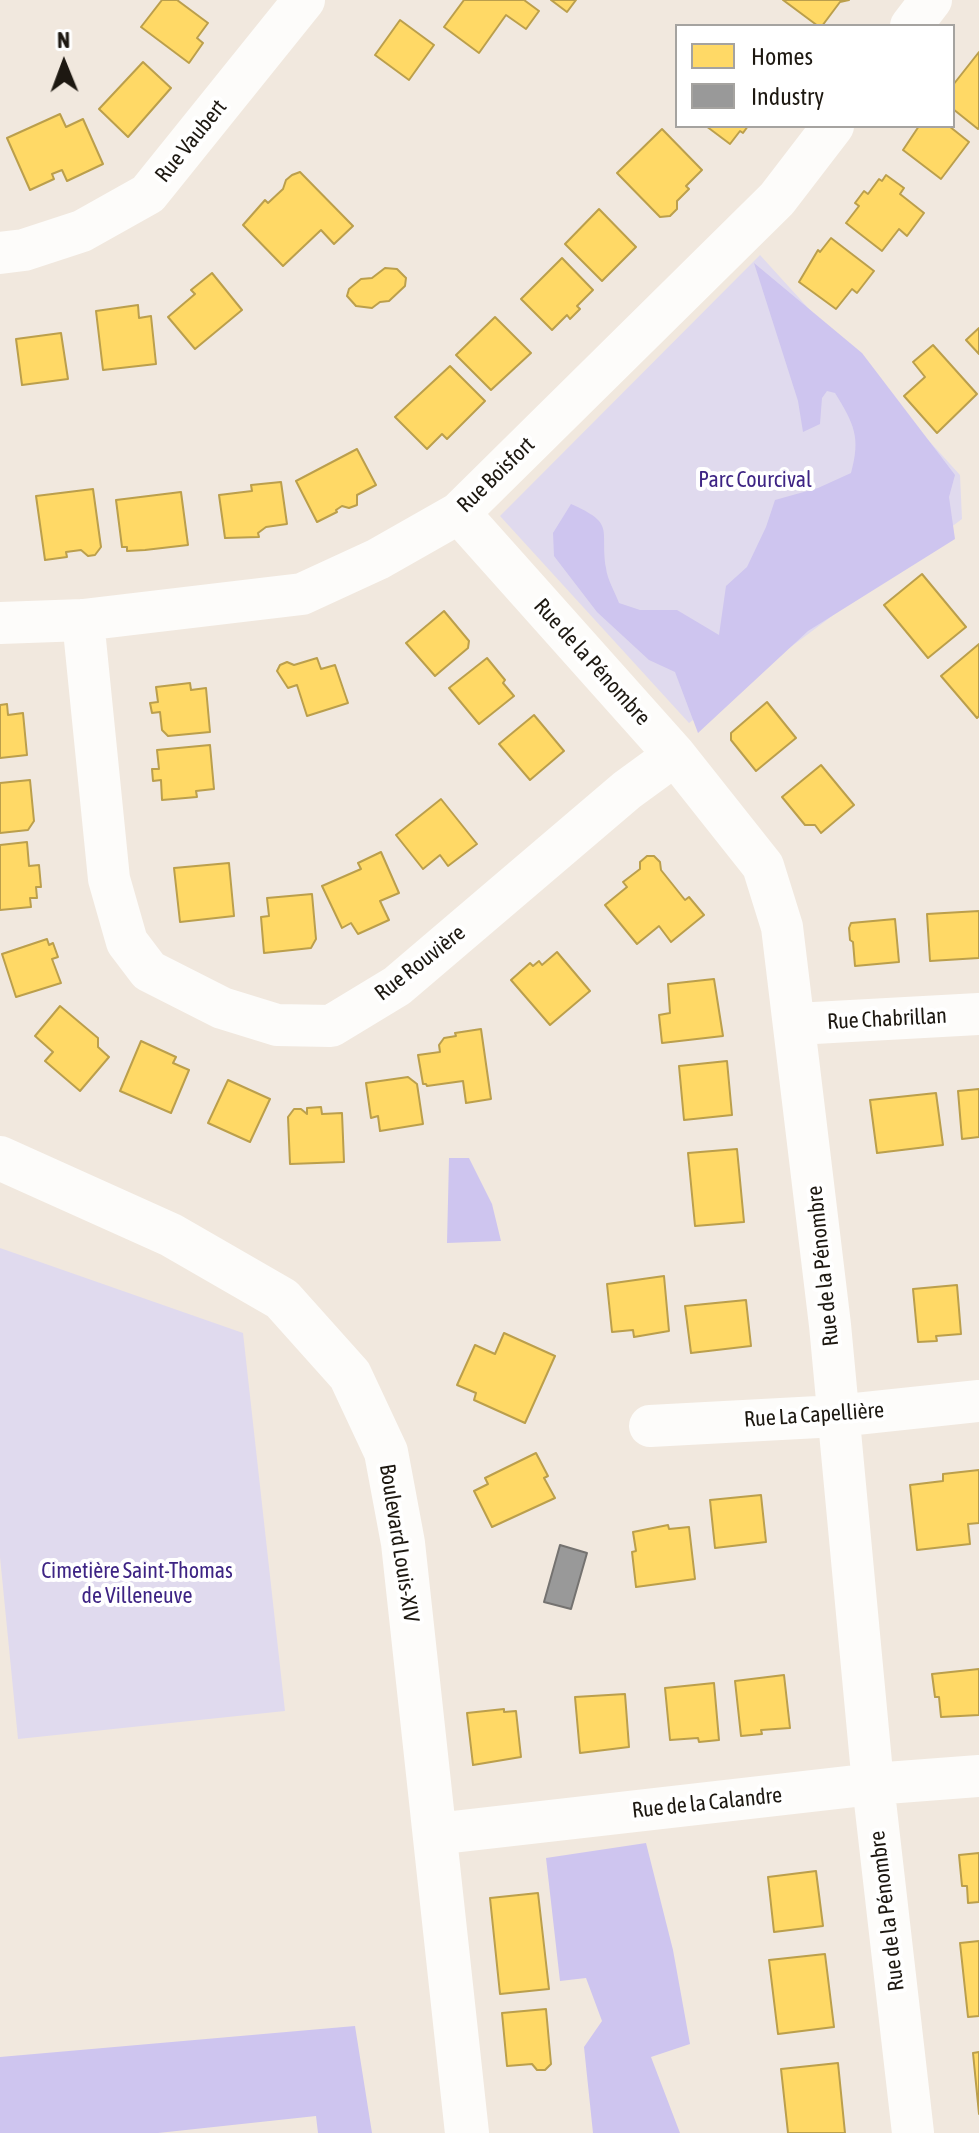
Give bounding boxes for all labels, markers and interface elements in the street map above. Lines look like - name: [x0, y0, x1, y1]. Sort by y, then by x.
- north arrow: [24, 24, 104, 104]
- legend: [675, 24, 955, 128]
- text: N: [57, 27, 70, 53]
- text: Homes: [751, 43, 813, 70]
- text: Industry: [751, 83, 824, 110]
- street label: Rue Vaubert: [150, 94, 232, 188]
- street label: Rue Boisfort: [452, 432, 540, 518]
- park label: Parc Courcival: [698, 467, 812, 493]
- street label: Rue de la Pénombre: [528, 593, 656, 731]
- street label: Rue Rouvière: [370, 920, 470, 1006]
- street label: Rue Chabrillan: [826, 1003, 948, 1035]
- street label: Rue de la Pénombre: [801, 1184, 845, 1348]
- street label: Rue La Capellière: [743, 1397, 885, 1433]
- street label: Boulevard Louis-XIV: [373, 1462, 425, 1624]
- park label: Cimetière Saint-Thomas de Villeneuve: [41, 1558, 233, 1610]
- street label: Rue de la Calandre: [631, 1782, 783, 1824]
- street label: Rue de la Pénombre: [864, 1829, 910, 1993]

